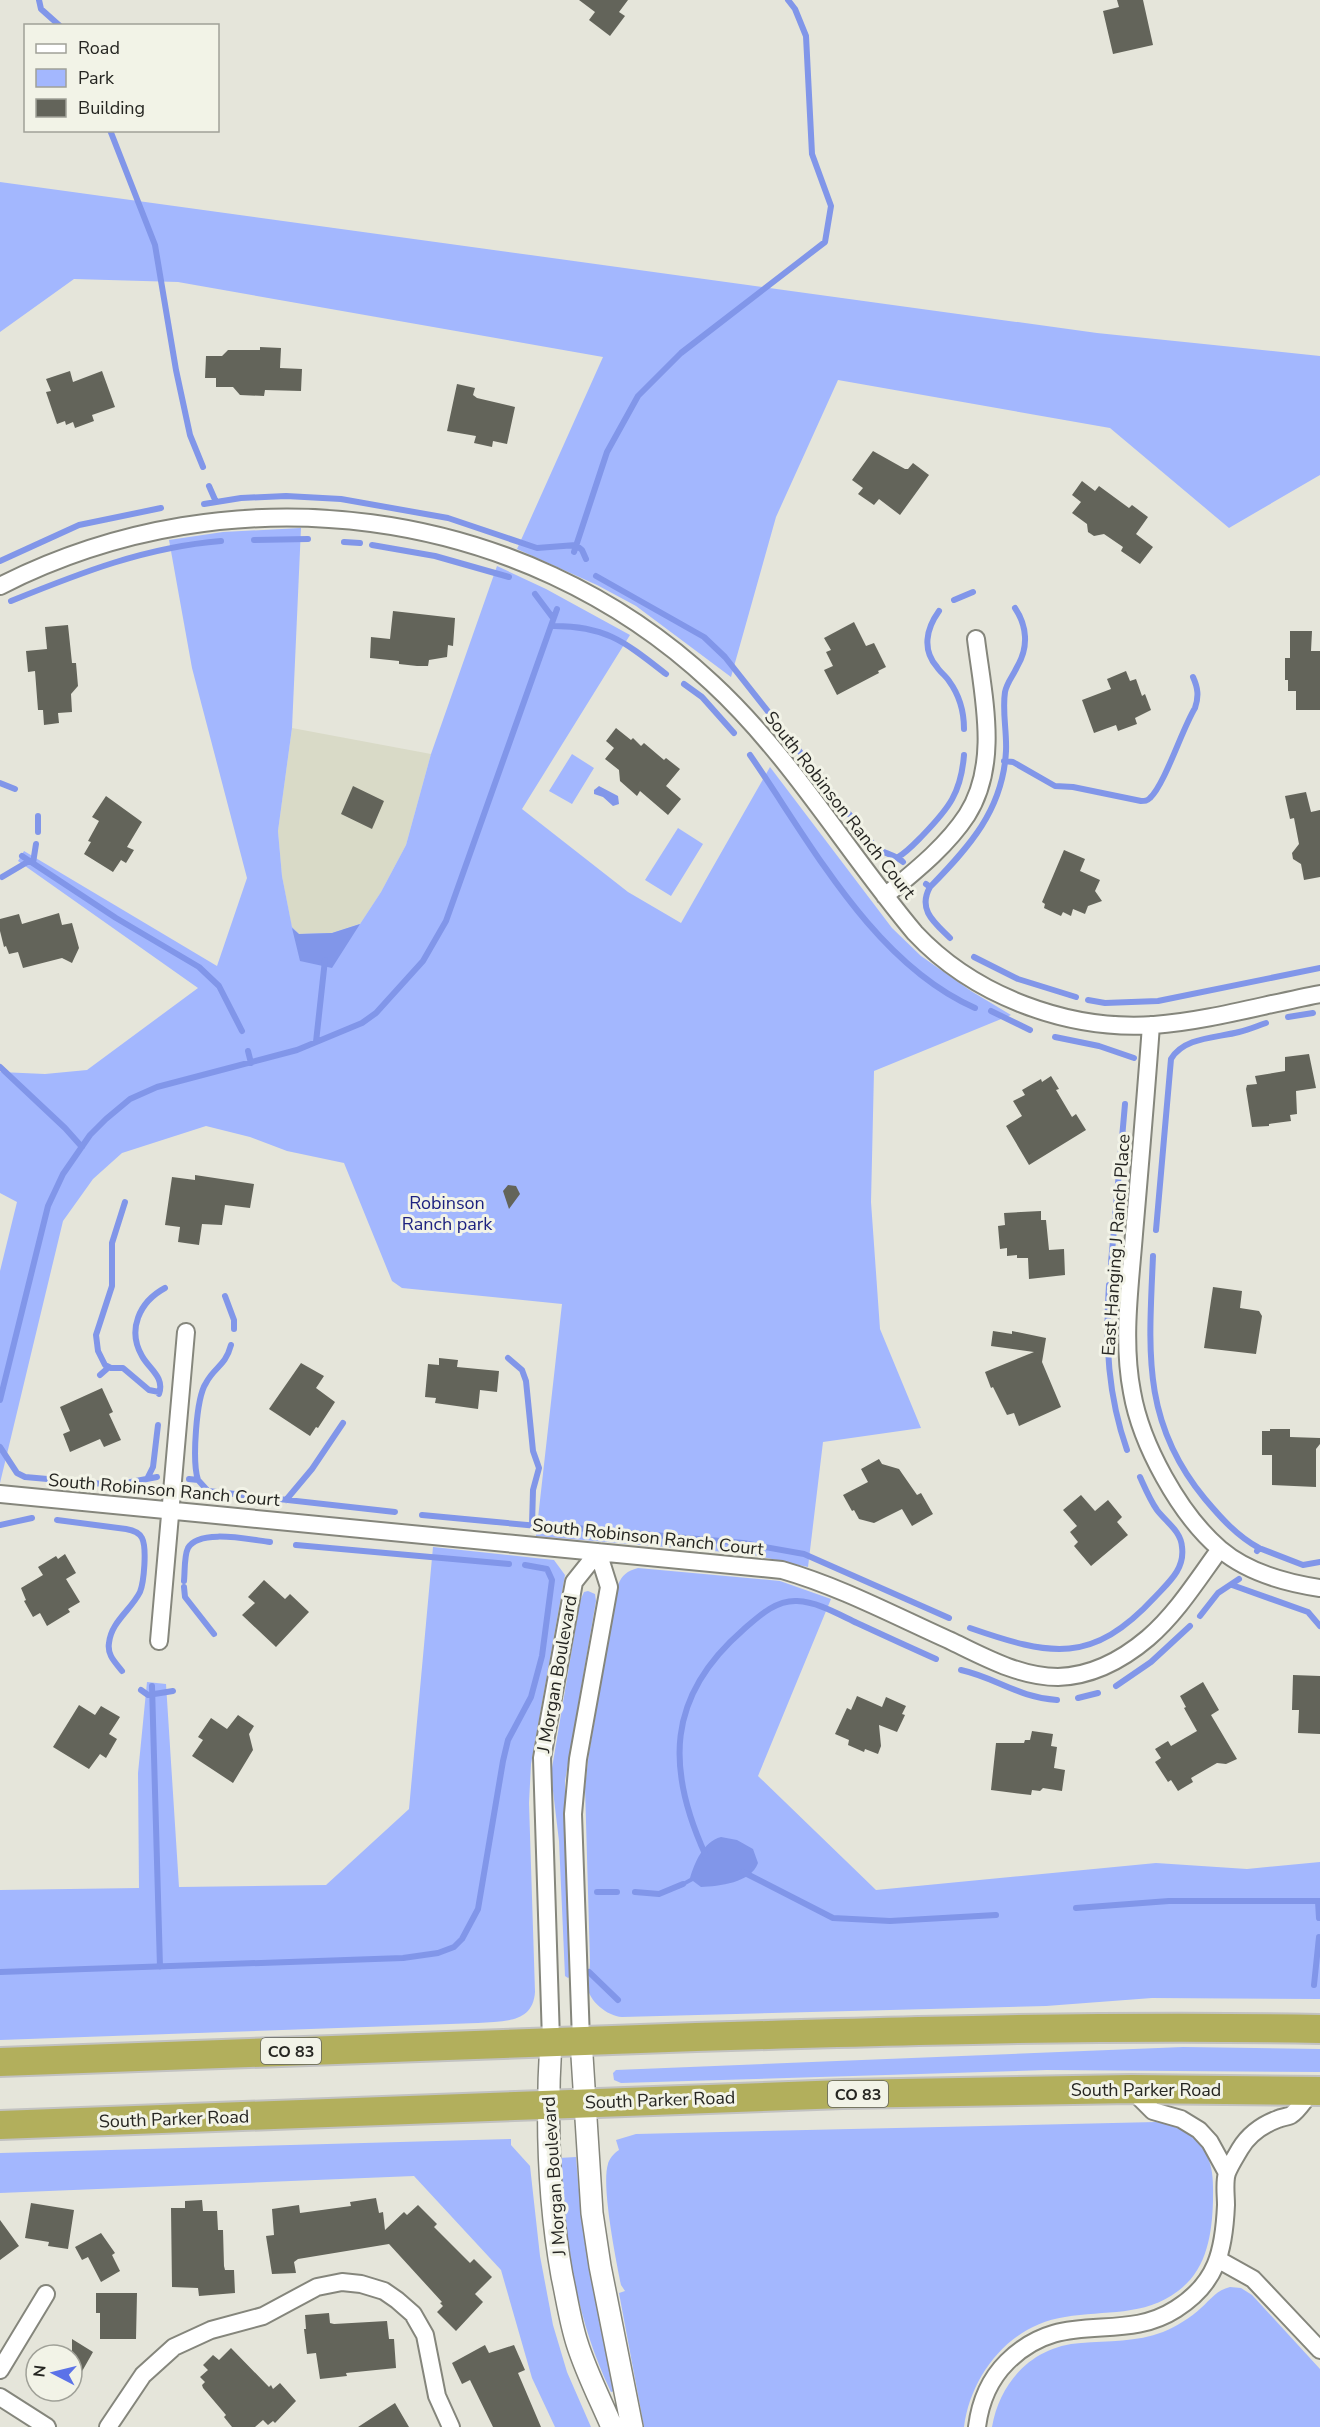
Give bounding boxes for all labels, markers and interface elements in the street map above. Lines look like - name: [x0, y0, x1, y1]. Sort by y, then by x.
- legend: [24, 24, 219, 132]
- text: Road: [78, 36, 120, 60]
- text: Park: [78, 66, 115, 90]
- text: Building: [78, 96, 145, 120]
- street label: South Robinson Ranch Court: [759, 706, 921, 904]
- street label: East Hanging J Ranch Place: [1096, 1133, 1136, 1357]
- park label: Robinson Ranch park: [402, 1191, 493, 1236]
- street label: South Robinson Ranch Court: [47, 1468, 281, 1512]
- street label: South Robinson Ranch Court: [531, 1513, 765, 1561]
- street label: J Morgan Boulevard: [531, 1593, 583, 1756]
- road number: CO 83: [261, 2038, 321, 2064]
- street label: South Parker Road: [1071, 2078, 1221, 2102]
- road number: CO 83: [828, 2081, 888, 2107]
- street label: South Parker Road: [584, 2085, 736, 2115]
- street label: J Morgan Boulevard: [536, 2096, 572, 2257]
- street label: South Parker Road: [98, 2104, 250, 2134]
- north arrow: [24, 2343, 84, 2403]
- text: N: [28, 2364, 52, 2379]

